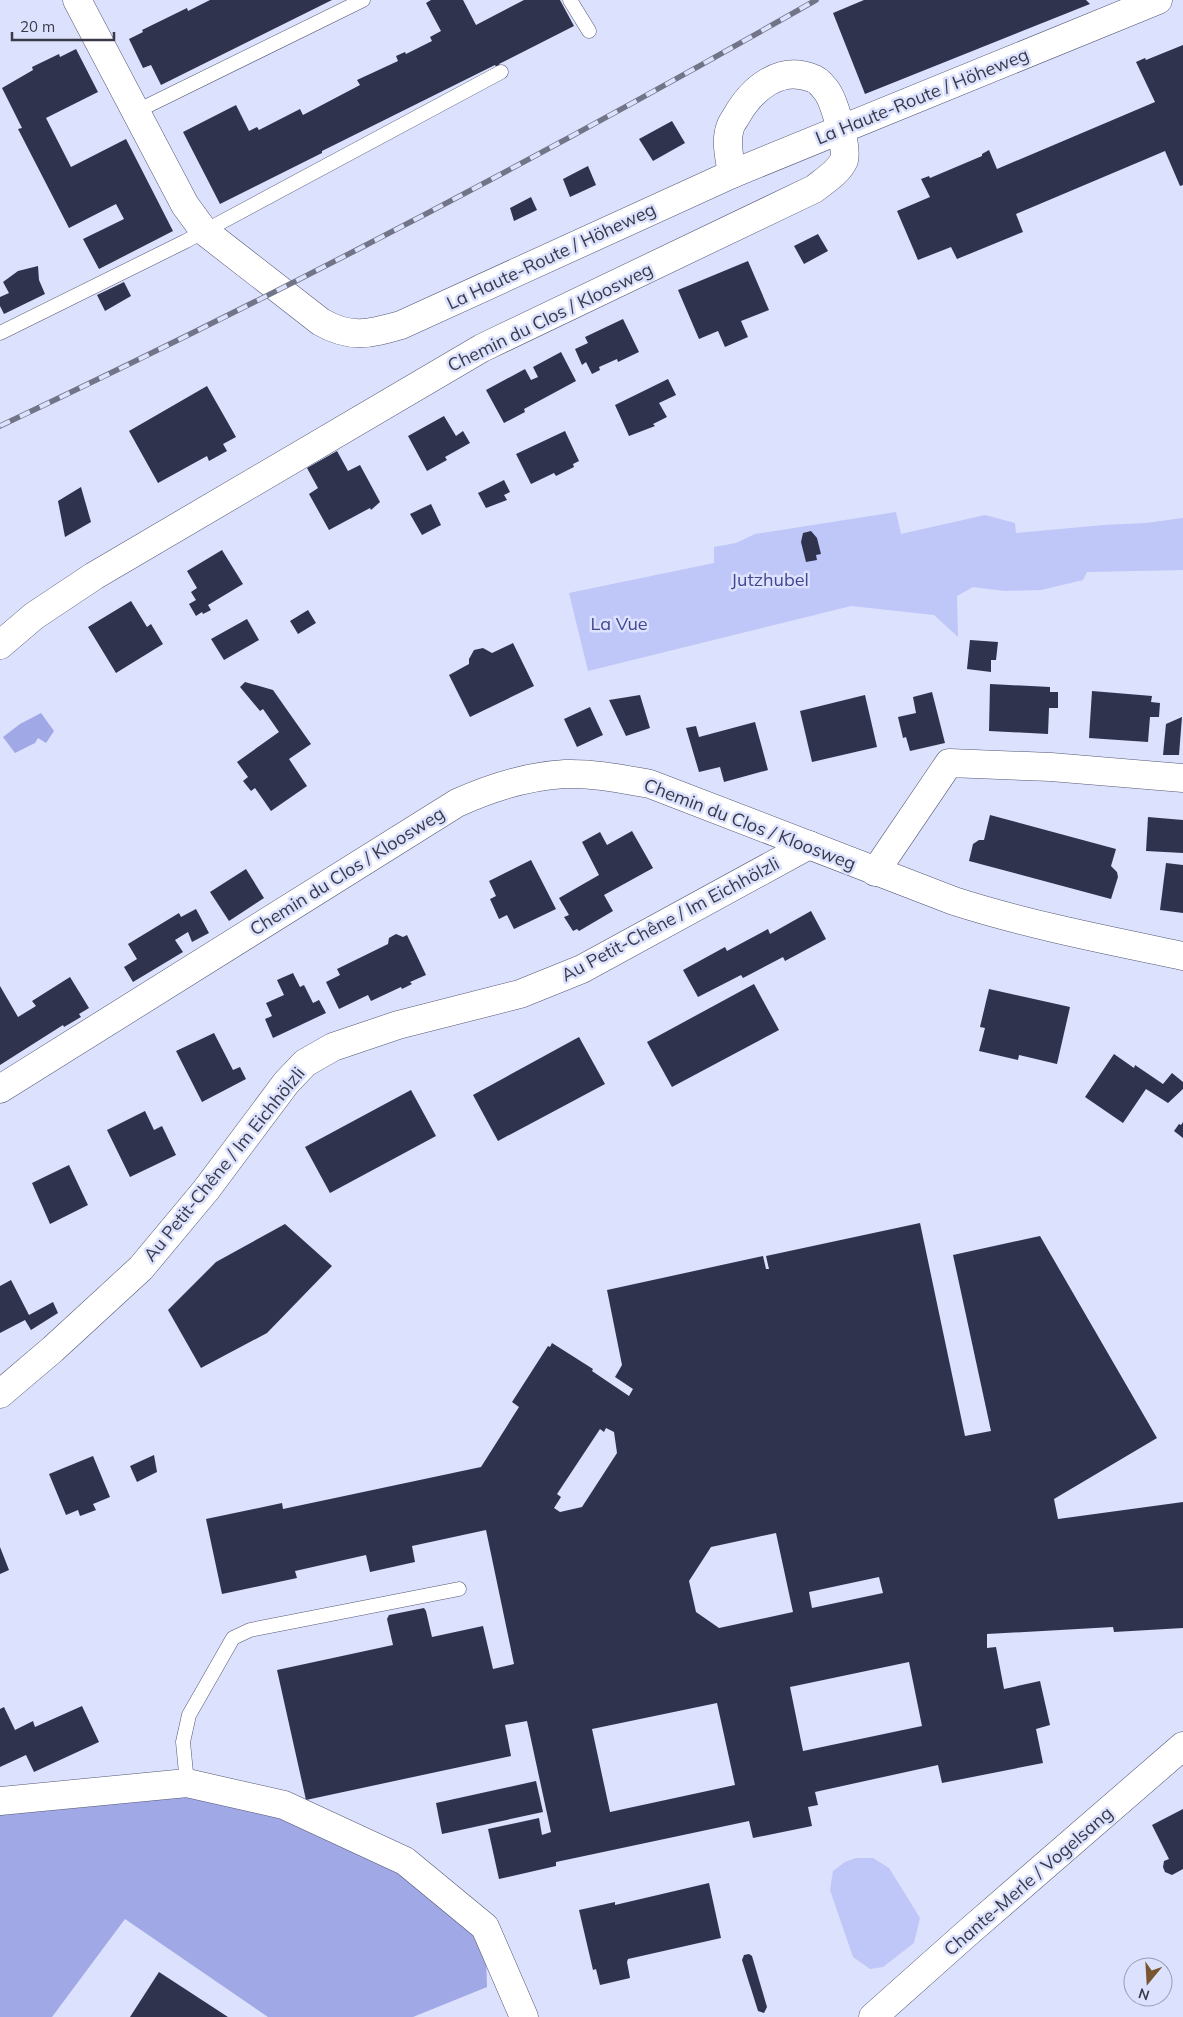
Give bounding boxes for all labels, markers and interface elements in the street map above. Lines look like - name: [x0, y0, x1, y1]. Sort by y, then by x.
- scale bar: [12, 10, 115, 42]
- text: 20 m: [20, 17, 55, 36]
- street label: La Haute-Route / Höheweg: [812, 43, 1032, 149]
- street label: La Haute-Route / Höheweg: [443, 197, 659, 315]
- street label: Chemin du Clos / Kloosweg: [444, 257, 656, 377]
- park label: Jutzhubel: [731, 568, 809, 591]
- park label: La Vue: [590, 612, 648, 635]
- street label: Chemin du Clos / Kloosweg: [641, 773, 859, 875]
- street label: Chemin du Clos / Kloosweg: [245, 802, 449, 940]
- street label: Au Petit-Chêne / Im Eichhölzli: [557, 852, 783, 986]
- street label: Au Petit-Chêne / Im Eichhölzli: [138, 1062, 310, 1266]
- street label: Chante-Merle / Vogelsang: [939, 1801, 1117, 1961]
- north arrow: [1123, 1957, 1173, 2007]
- text: N: [1136, 1984, 1152, 2005]

